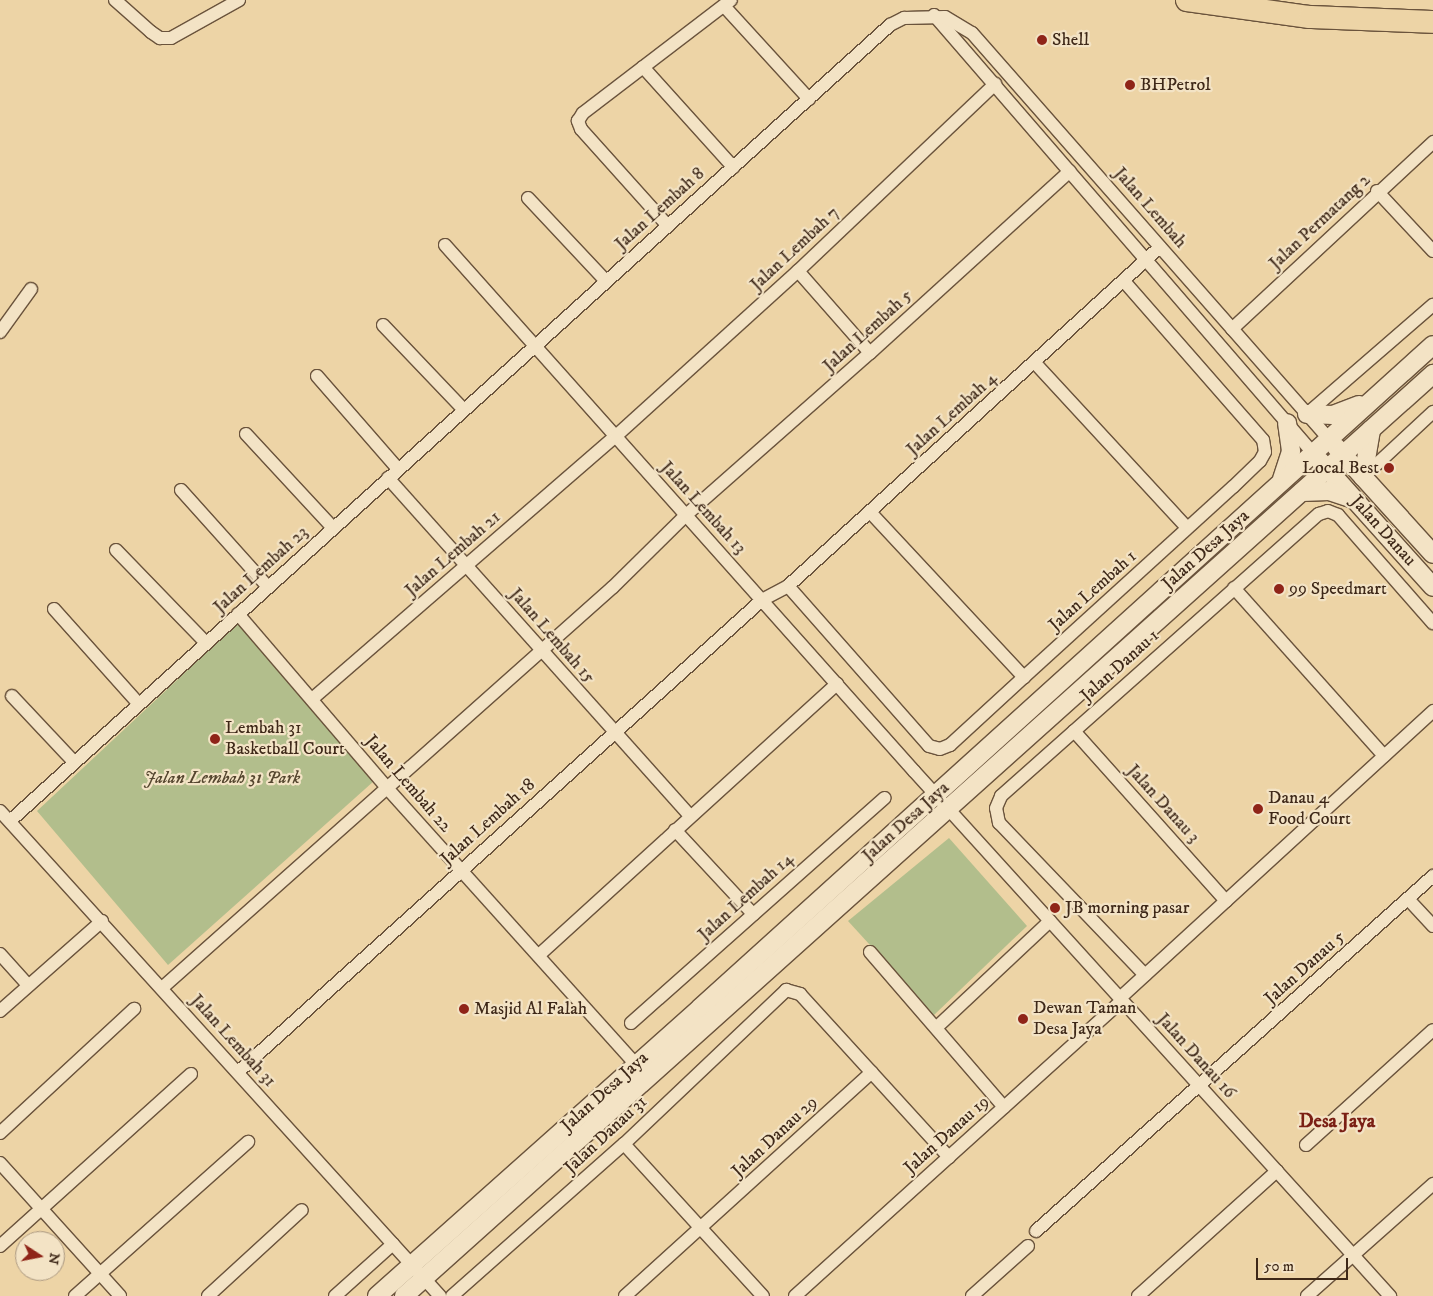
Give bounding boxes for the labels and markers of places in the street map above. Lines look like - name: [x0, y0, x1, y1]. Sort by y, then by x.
- place label: Shell: [1052, 29, 1089, 51]
- marker: Shell: [1036, 34, 1048, 46]
- place label: BHPetrol: [1140, 74, 1211, 96]
- marker: BHPetrol: [1124, 79, 1136, 91]
- place label: Local Best: [1302, 457, 1379, 479]
- marker: Local Best: [1383, 462, 1395, 474]
- place label: 99 Speedmart: [1289, 578, 1387, 600]
- marker: 99 Speedmart: [1273, 583, 1285, 595]
- place label: Lembah 31 Basketball Court: [225, 718, 345, 761]
- marker: Lembah 31 Basketball Court: [209, 733, 221, 745]
- place label: Danau 4 Food Court: [1268, 788, 1351, 831]
- marker: Danau 4 Food Court: [1252, 803, 1264, 815]
- place label: JB morning pasar: [1065, 897, 1189, 919]
- marker: JB morning pasar: [1049, 902, 1061, 914]
- place label: Masjid Al Falah: [474, 998, 587, 1020]
- place label: Dewan Taman Desa Jaya: [1033, 998, 1136, 1040]
- marker: Masjid Al Falah: [458, 1003, 470, 1015]
- marker: Dewan Taman Desa Jaya: [1017, 1013, 1029, 1025]

